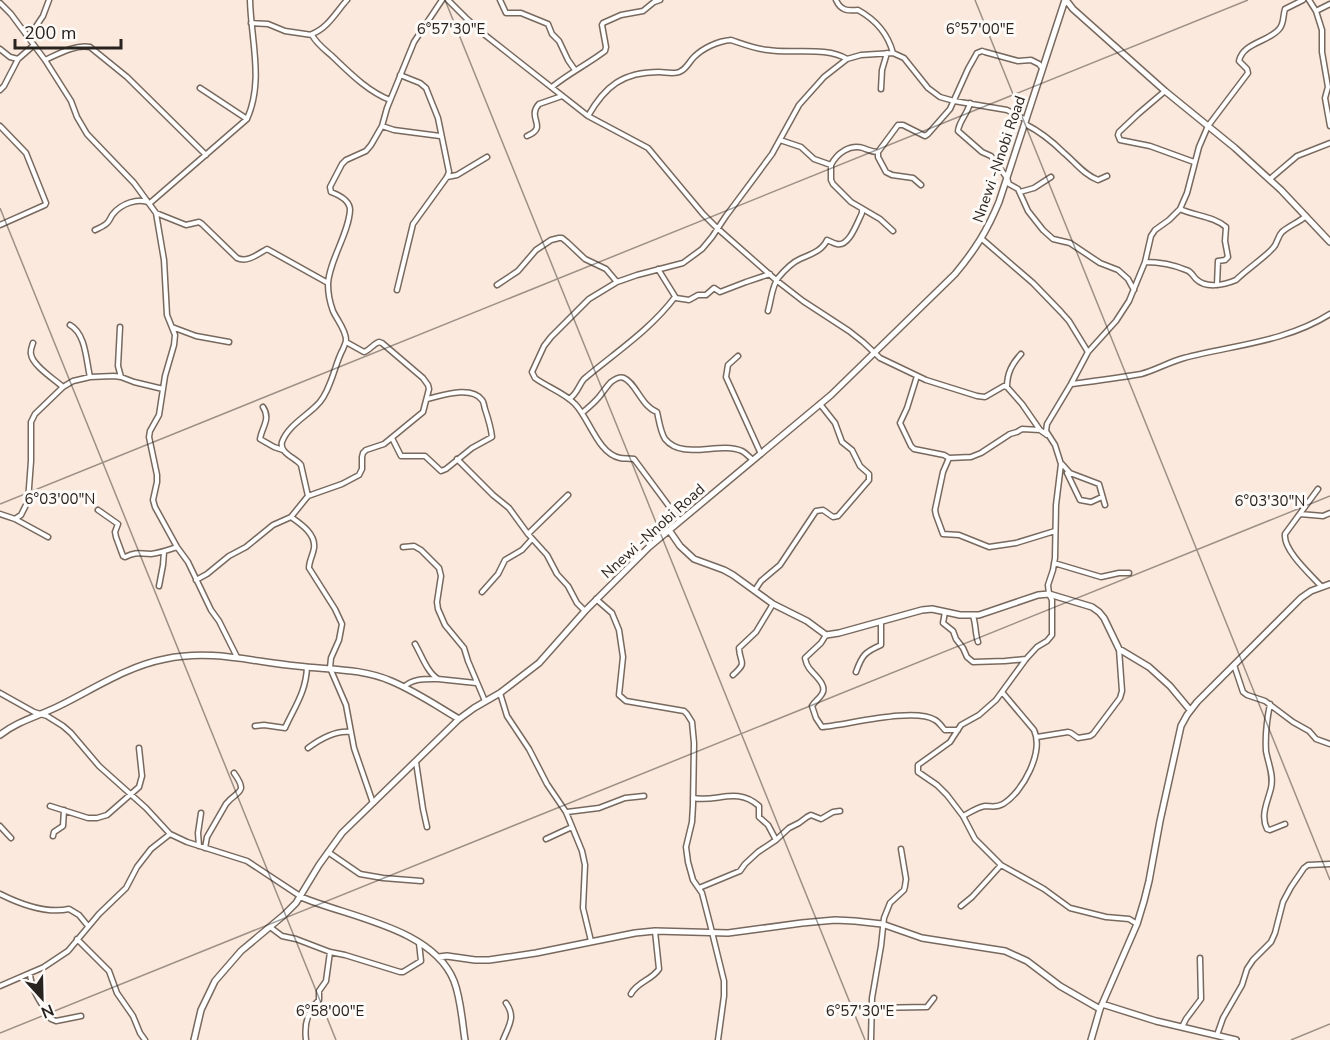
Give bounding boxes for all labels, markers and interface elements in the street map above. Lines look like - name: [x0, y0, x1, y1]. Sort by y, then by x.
- scale bar: [15, 12, 122, 50]
- text: 6°57'30"E: [417, 19, 485, 39]
- text: 6°57'00"E: [946, 19, 1014, 39]
- text: 200 m: [24, 21, 76, 45]
- street label: Nnewi -Nnobi Road: [968, 93, 1030, 225]
- street label: Nnewi -Nnobi Road: [597, 479, 709, 583]
- text: 6°03'00"N: [25, 489, 95, 509]
- text: 6°03'30"N: [1235, 491, 1305, 511]
- north arrow: [12, 968, 72, 1028]
- text: N: [38, 999, 57, 1023]
- text: 6°58'00"E: [296, 1001, 364, 1021]
- text: 6°57'30"E: [826, 1001, 894, 1021]

